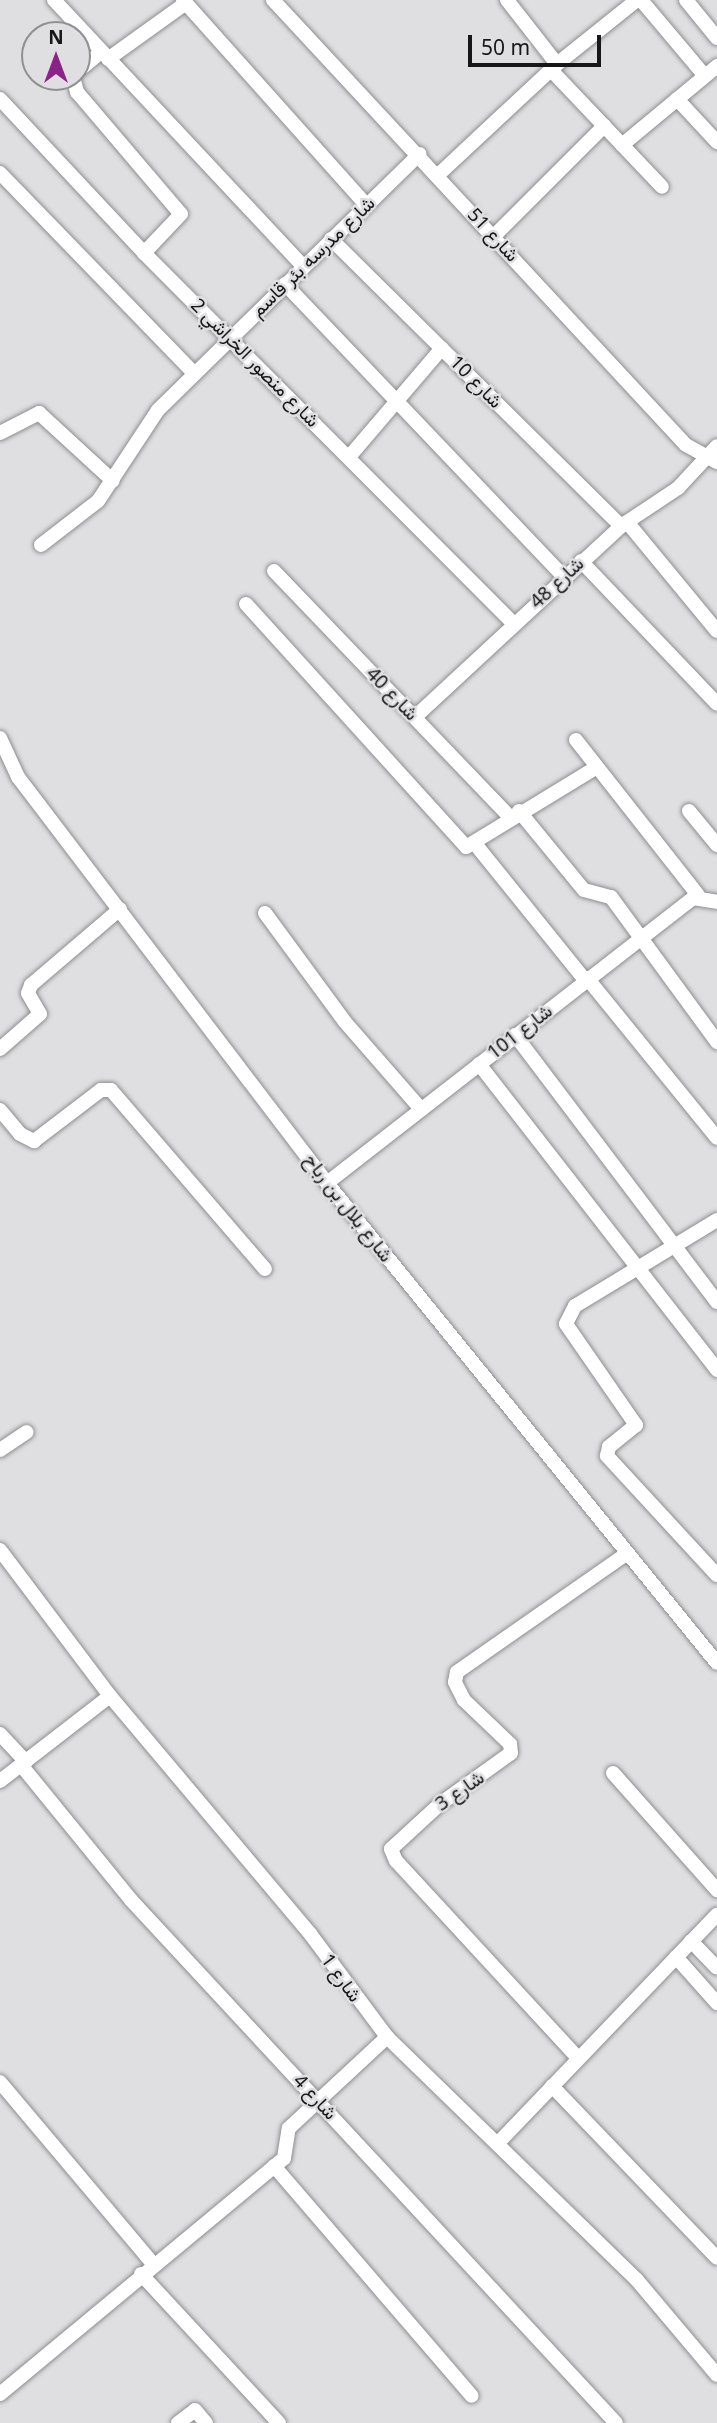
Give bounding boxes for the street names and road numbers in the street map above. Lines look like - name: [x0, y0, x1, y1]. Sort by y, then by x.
- street label: شارع مدرسه بئر قاسم: [246, 192, 380, 322]
- street label: شارع 51: [463, 203, 523, 267]
- street label: شارع منصور الخراشي 2: [186, 294, 324, 432]
- street label: شارع 10: [445, 351, 507, 413]
- street label: شارع 48: [525, 553, 589, 613]
- street label: شارع 40: [361, 663, 423, 725]
- street label: شارع 101: [483, 1000, 557, 1064]
- street label: شارع بلال بن رباح: [299, 1149, 397, 1267]
- street label: شارع 3: [431, 1766, 489, 1816]
- street label: شارع 1: [316, 1949, 366, 2007]
- street label: شارع 4: [288, 2069, 342, 2125]

